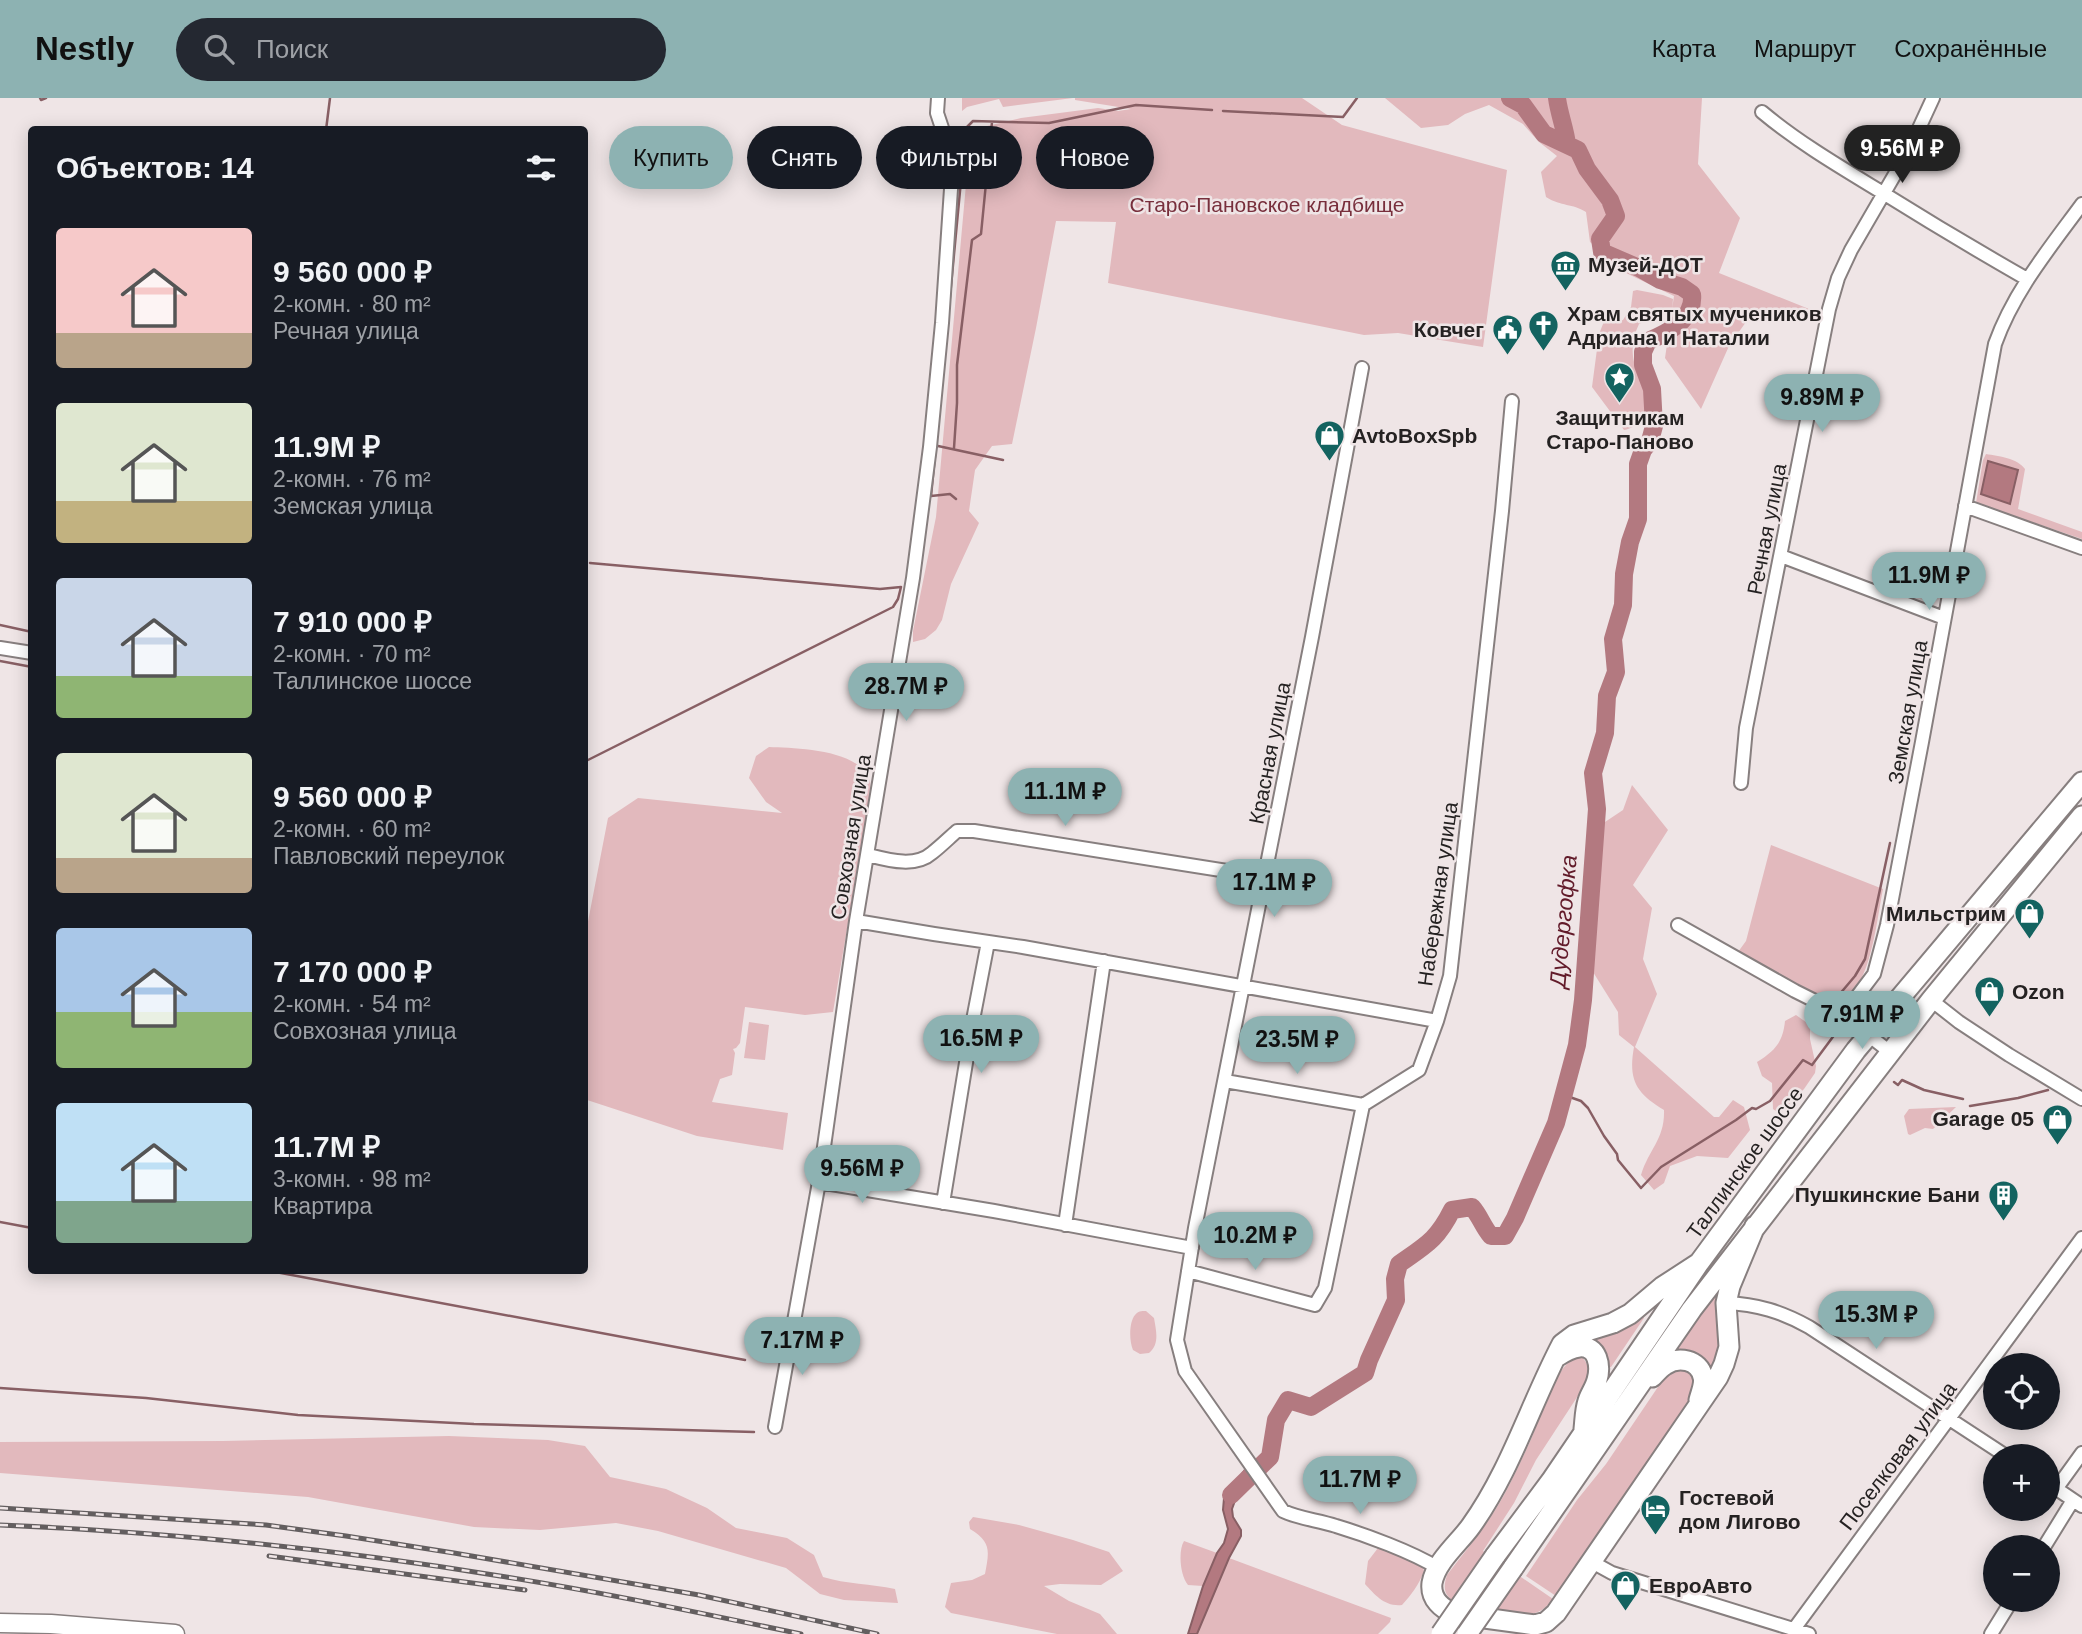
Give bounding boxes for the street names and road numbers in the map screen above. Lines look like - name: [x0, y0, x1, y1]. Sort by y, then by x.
- street label: Речная улица: [1743, 461, 1791, 596]
- street label: Земская улица: [1884, 638, 1932, 786]
- street label: Красная улица: [1244, 680, 1295, 826]
- street label: Совхозная улица: [826, 752, 875, 921]
- street label: Набережная улица: [1413, 800, 1462, 987]
- street label: Таллинское шоссе: [1682, 1082, 1807, 1243]
- street label: Поселковая улица: [1835, 1377, 1961, 1534]

